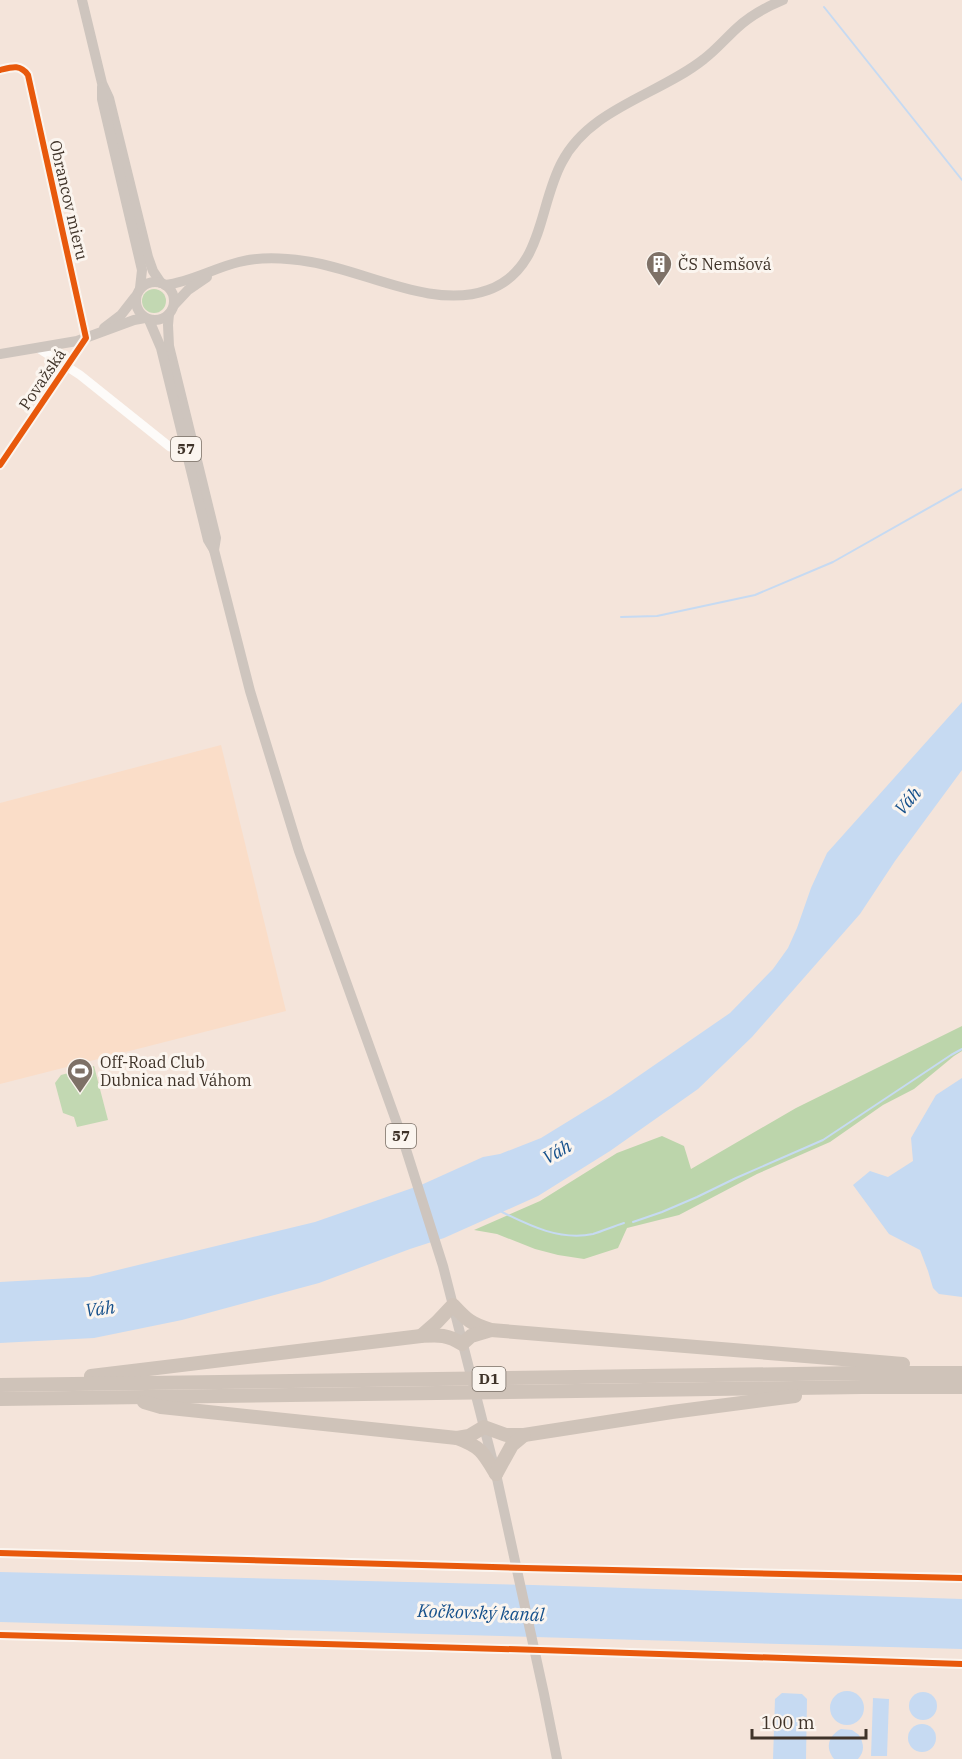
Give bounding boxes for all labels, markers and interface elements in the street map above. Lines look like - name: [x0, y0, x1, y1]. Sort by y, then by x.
- street label: Obrancov mieru: [45, 138, 93, 262]
- building icon: ČS Nemšová: [644, 249, 674, 287]
- place label: ČS Nemšová: [678, 253, 772, 274]
- street label: Považská: [14, 344, 70, 413]
- road number: 57: [171, 437, 201, 461]
- water label: Váh: [889, 782, 926, 819]
- place label: Off-Road Club Dubnica nad Váhom: [100, 1052, 252, 1090]
- sports icon: Off-Road Club Dubnica nad Váhom: [65, 1056, 95, 1094]
- road number: 57: [386, 1124, 416, 1148]
- water label: Váh: [538, 1134, 575, 1169]
- water label: Váh: [84, 1295, 116, 1322]
- road number: D1: [472, 1367, 506, 1391]
- water label: Kočkovský kanál: [416, 1599, 546, 1626]
- scale bar: [752, 1702, 866, 1740]
- text: 100 m: [761, 1711, 815, 1734]

